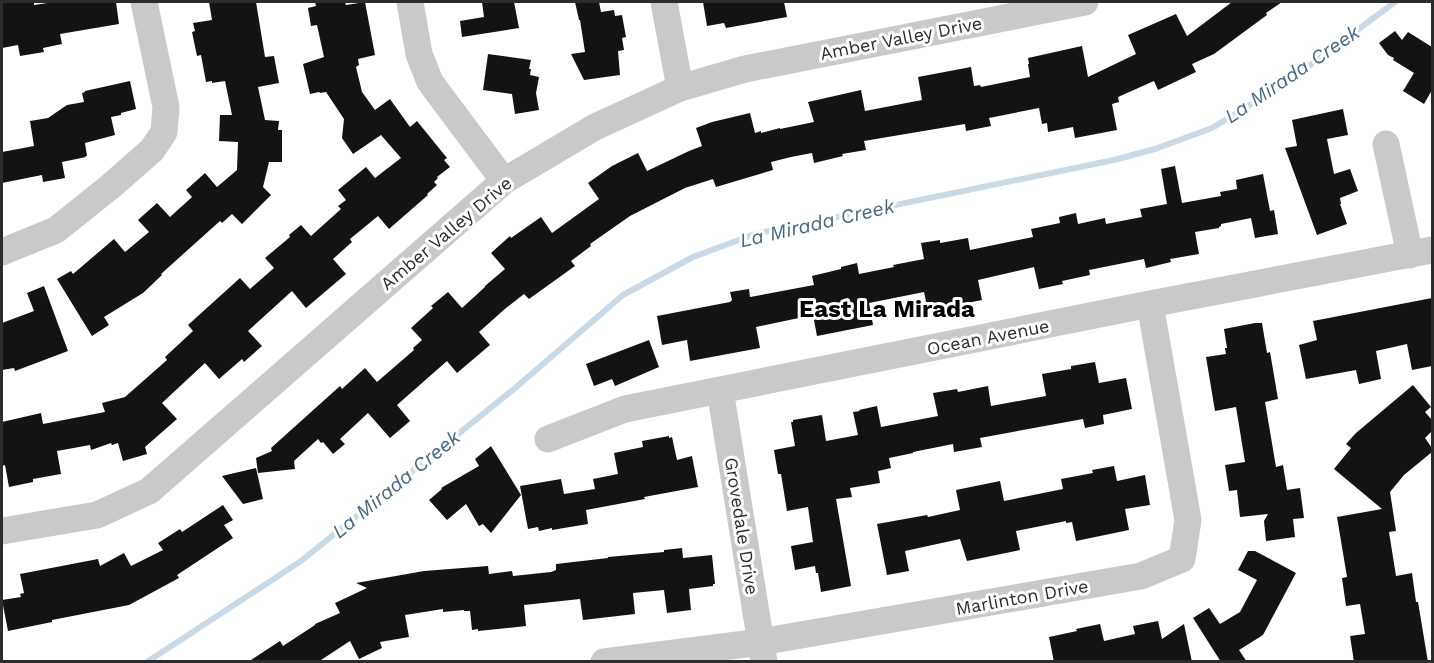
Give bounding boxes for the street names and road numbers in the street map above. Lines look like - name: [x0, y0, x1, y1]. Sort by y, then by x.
- street label: Amber Valley Drive: [818, 12, 984, 64]
- street label: Amber Valley Drive: [376, 172, 516, 294]
- street label: Ocean Avenue: [925, 315, 1051, 359]
- street label: Grovedale Drive: [721, 456, 763, 596]
- street label: Marlinton Drive: [954, 575, 1090, 619]

